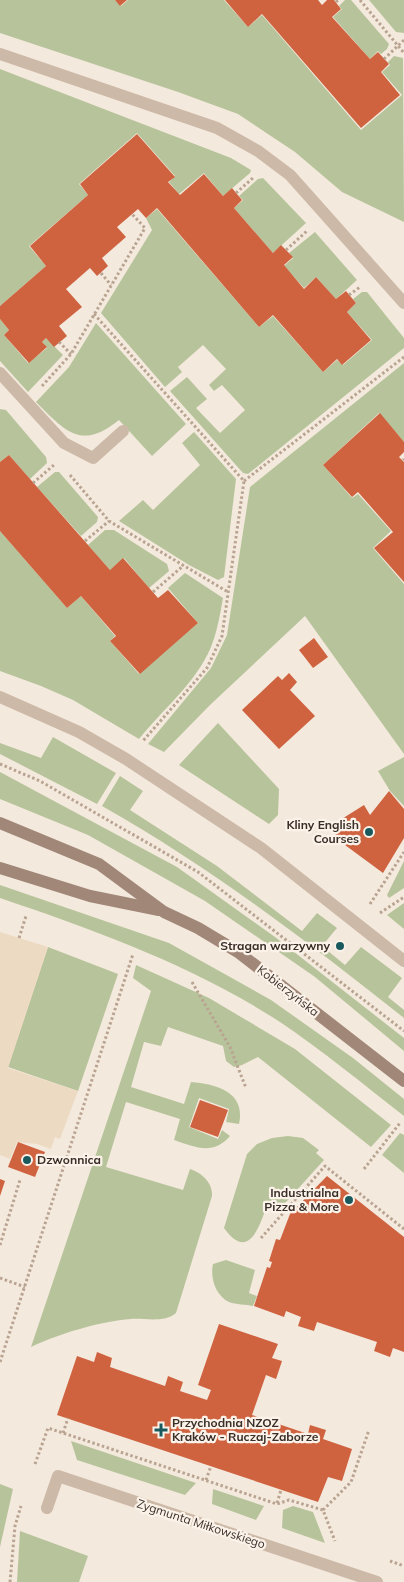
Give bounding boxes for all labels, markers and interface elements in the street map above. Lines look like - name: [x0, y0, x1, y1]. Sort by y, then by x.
- place label: Kliny English Courses: [286, 817, 359, 846]
- marker: Kliny English Courses: [363, 826, 375, 838]
- place label: Stragan warzywny: [220, 938, 330, 953]
- marker: Stragan warzywny: [334, 940, 346, 952]
- street label: Kobierzyńska: [254, 962, 322, 1019]
- place label: Dzwonnica: [37, 1152, 101, 1167]
- marker: Dzwonnica: [21, 1154, 33, 1166]
- place label: Industrialna Pizza & More: [264, 1185, 339, 1214]
- marker: Industrialna Pizza & More: [343, 1194, 355, 1206]
- place label: Przychodnia NZOZ Kraków - Ruczaj-Zaborze: [172, 1415, 319, 1444]
- marker: Przychodnia NZOZ Kraków - Ruczaj-Zaborze: [154, 1423, 168, 1437]
- street label: Zygmunta Miłkowskiego: [135, 1496, 267, 1551]

